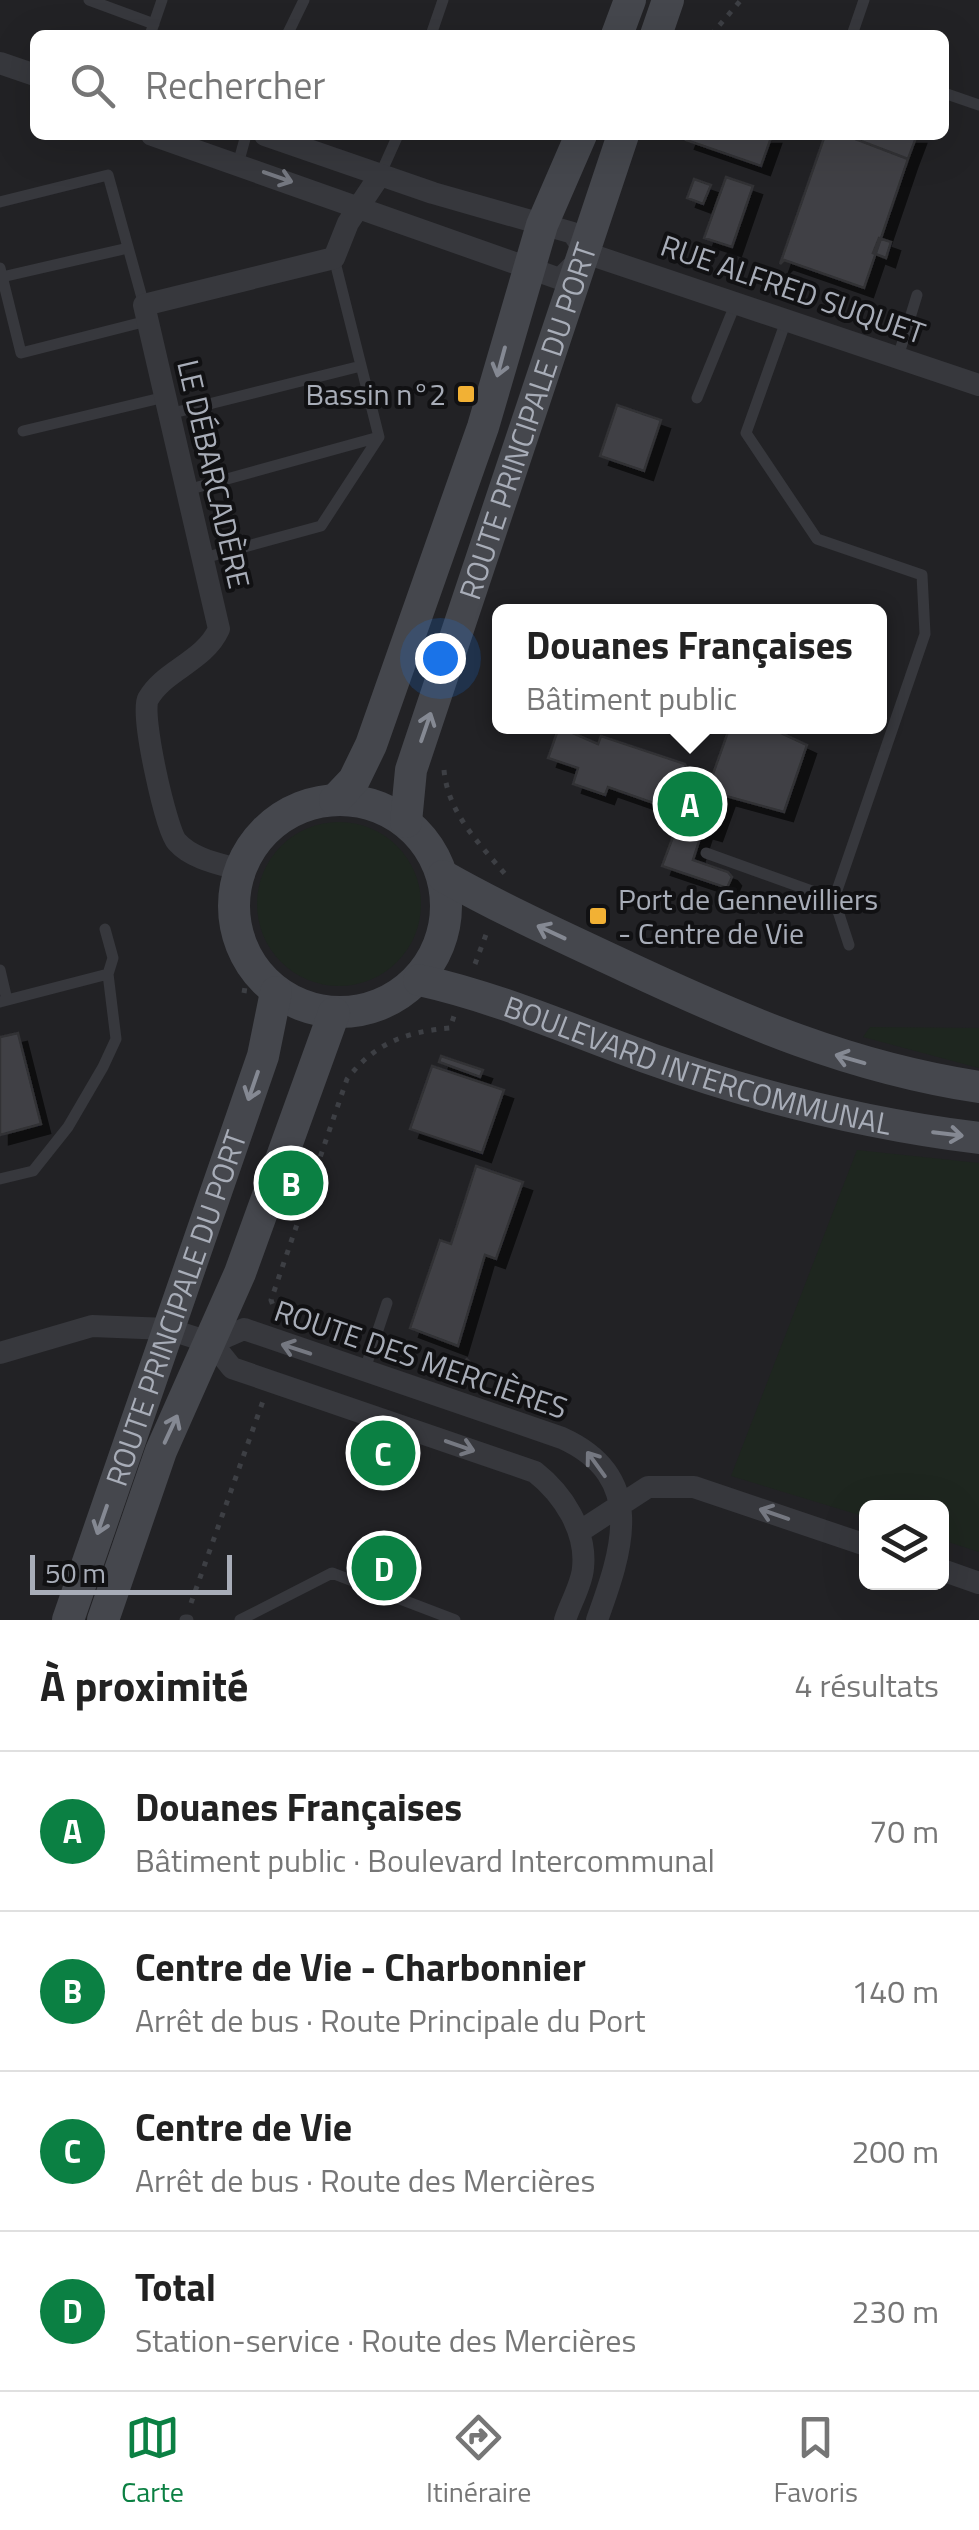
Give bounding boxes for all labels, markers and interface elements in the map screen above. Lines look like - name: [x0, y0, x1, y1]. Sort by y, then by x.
- search box: [30, 30, 949, 140]
- text: Rechercher: [145, 56, 326, 114]
- icon: search: [65, 58, 120, 113]
- one-way arrow: [261, 170, 293, 188]
- street label: RUE ALFRED SUQUET: [654, 222, 932, 356]
- street label: ROUTE PRINCIPALE DU PORT: [447, 237, 608, 606]
- one-way arrow: [490, 346, 509, 377]
- street label: LE DÉBARCADÈRE: [165, 355, 263, 593]
- place label: Bassin n°2: [306, 371, 446, 417]
- marker: Bassin n°2: [455, 383, 477, 405]
- popup: [492, 604, 887, 734]
- text: Douanes Françaises: [526, 616, 853, 674]
- your location: [415, 633, 466, 684]
- text: Bâtiment public: [526, 674, 737, 722]
- one-way arrow: [418, 712, 436, 744]
- pin: A: [658, 766, 722, 842]
- place label: Port de Gennevilliers - Centre de Vie: [618, 876, 878, 956]
- marker: Port de Gennevilliers - Centre de Vie: [587, 905, 609, 927]
- one-way arrow: [536, 922, 567, 940]
- street label: BOULEVARD INTERCOMMUNAL: [498, 983, 895, 1147]
- one-way arrow: [834, 1049, 866, 1067]
- one-way arrow: [242, 1070, 260, 1102]
- street label: ROUTE PRINCIPALE DU PORT: [93, 1124, 259, 1492]
- one-way arrow: [931, 1125, 963, 1144]
- pin: B: [258, 1146, 324, 1220]
- street label: ROUTE DES MERCIÈRES: [268, 1287, 574, 1431]
- one-way arrow: [281, 1339, 313, 1357]
- one-way arrow: [163, 1415, 182, 1445]
- pin: C: [350, 1416, 416, 1490]
- one-way arrow: [443, 1438, 474, 1456]
- one-way arrow: [586, 1451, 607, 1478]
- map controls: [859, 1500, 949, 1590]
- button: layers: [859, 1500, 949, 1590]
- one-way arrow: [92, 1504, 110, 1535]
- one-way arrow: [759, 1504, 790, 1522]
- pin: D: [352, 1530, 416, 1606]
- scale bar: [30, 1550, 232, 1594]
- text: 50 m: [45, 1551, 106, 1594]
- text: À proximité: [40, 1653, 248, 1717]
- text: 4 résultats: [794, 1661, 939, 1709]
- text: Douanes Françaises: [135, 1778, 462, 1836]
- text: A: [63, 1807, 82, 1855]
- text: 70 m: [869, 1807, 939, 1855]
- text: Bâtiment public · Boulevard Intercommunal: [135, 1836, 715, 1884]
- text: Centre de Vie - Charbonnier: [135, 1938, 586, 1996]
- text: B: [63, 1967, 82, 2015]
- text: 140 m: [851, 1967, 939, 2015]
- text: Arrêt de bus · Route Principale du Port: [135, 1996, 646, 2044]
- text: Centre de Vie: [135, 2098, 352, 2156]
- text: C: [64, 2127, 81, 2175]
- text: 200 m: [851, 2127, 939, 2175]
- text: Arrêt de bus · Route des Mercières: [135, 2156, 595, 2204]
- text: Total: [135, 2258, 216, 2316]
- text: D: [62, 2287, 83, 2335]
- text: 230 m: [851, 2287, 939, 2335]
- text: Station-service · Route des Mercières: [135, 2316, 636, 2364]
- tab: Carte: [121, 2410, 184, 2513]
- tab: Itinéraire: [426, 2410, 531, 2513]
- tab: Favoris: [773, 2410, 858, 2513]

